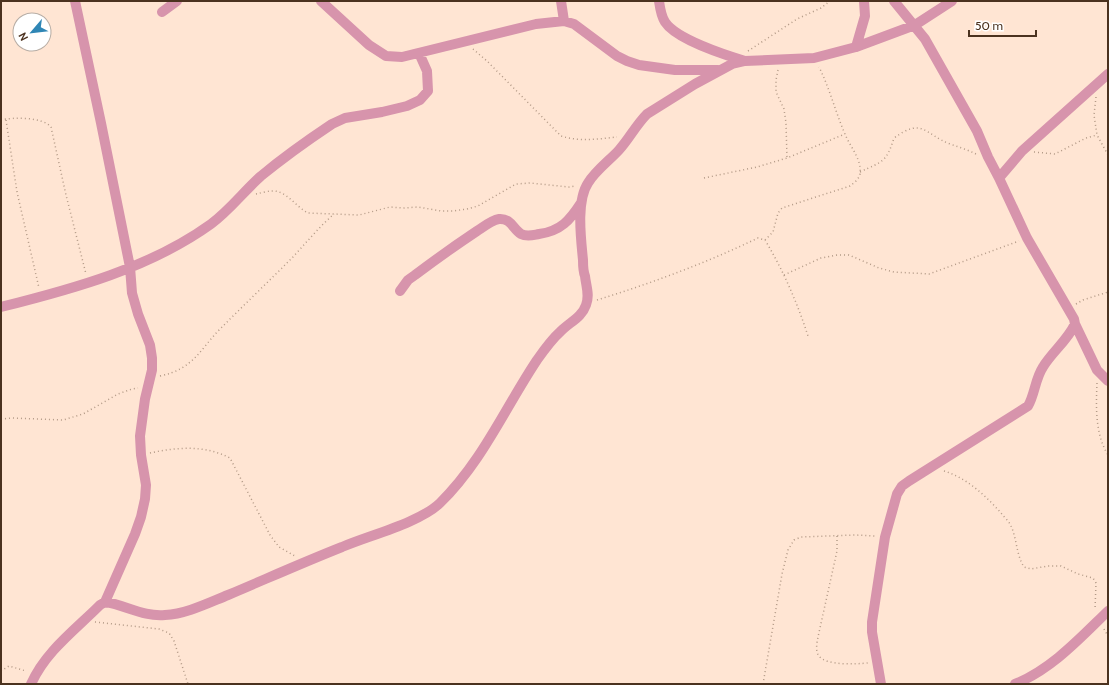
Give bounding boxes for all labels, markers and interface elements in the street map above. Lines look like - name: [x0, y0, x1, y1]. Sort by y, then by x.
- north arrow: [12, 12, 52, 52]
- scale bar: [969, 12, 1036, 38]
- text: 50 m: [975, 18, 1003, 33]
- text: N: [15, 30, 31, 43]

